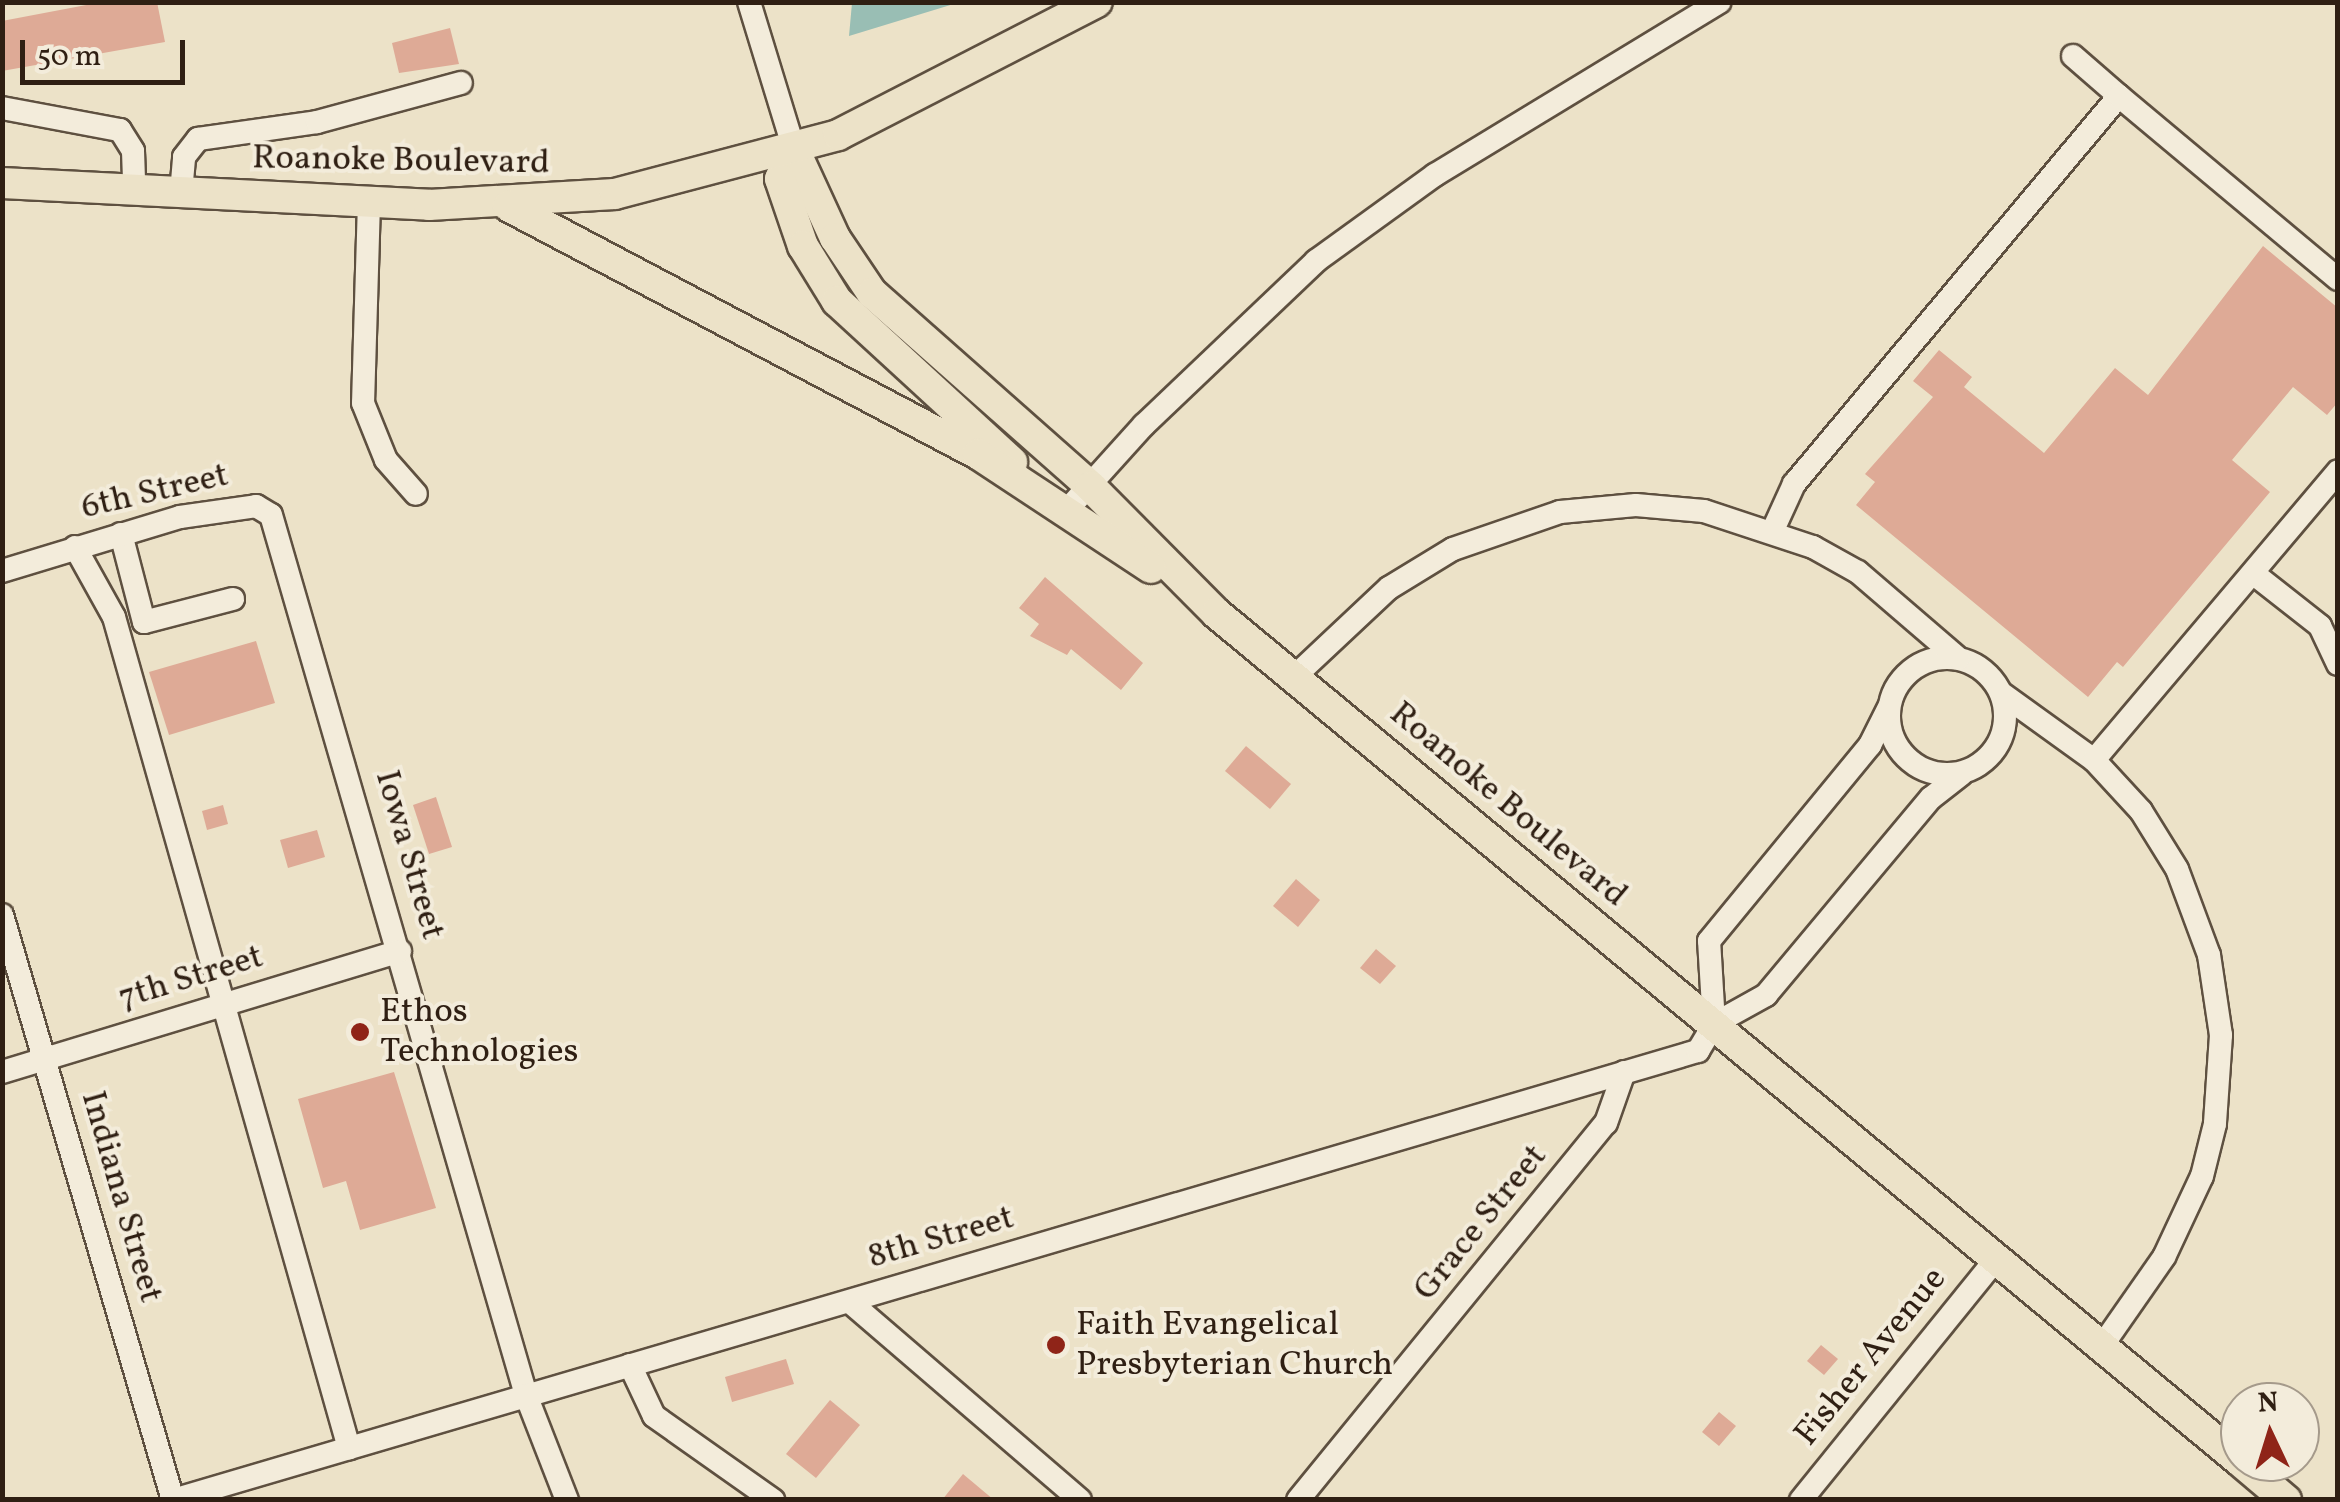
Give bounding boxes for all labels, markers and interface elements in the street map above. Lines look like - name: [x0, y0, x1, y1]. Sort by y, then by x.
- scale bar: [25, 20, 190, 82]
- text: 50 m: [37, 36, 101, 78]
- street label: Roanoke Boulevard: [252, 137, 550, 185]
- street label: 6th Street: [77, 455, 233, 529]
- street label: Roanoke Boulevard: [1380, 693, 1636, 917]
- street label: Iowa Street: [365, 766, 453, 944]
- street label: 7th Street: [114, 936, 268, 1020]
- place label: Ethos Technologies: [380, 991, 578, 1073]
- marker: Ethos Technologies: [349, 1021, 371, 1043]
- street label: Indiana Street: [71, 1086, 171, 1308]
- street label: Grace Street: [1405, 1136, 1557, 1310]
- street label: 8th Street: [863, 1197, 1019, 1279]
- street label: Fisher Avenue: [1786, 1259, 1956, 1455]
- place label: Faith Evangelical Presbyterian Church: [1076, 1304, 1393, 1386]
- marker: Faith Evangelical Presbyterian Church: [1045, 1334, 1067, 1356]
- north arrow: [2220, 1382, 2320, 1482]
- text: N: [2257, 1383, 2280, 1424]

